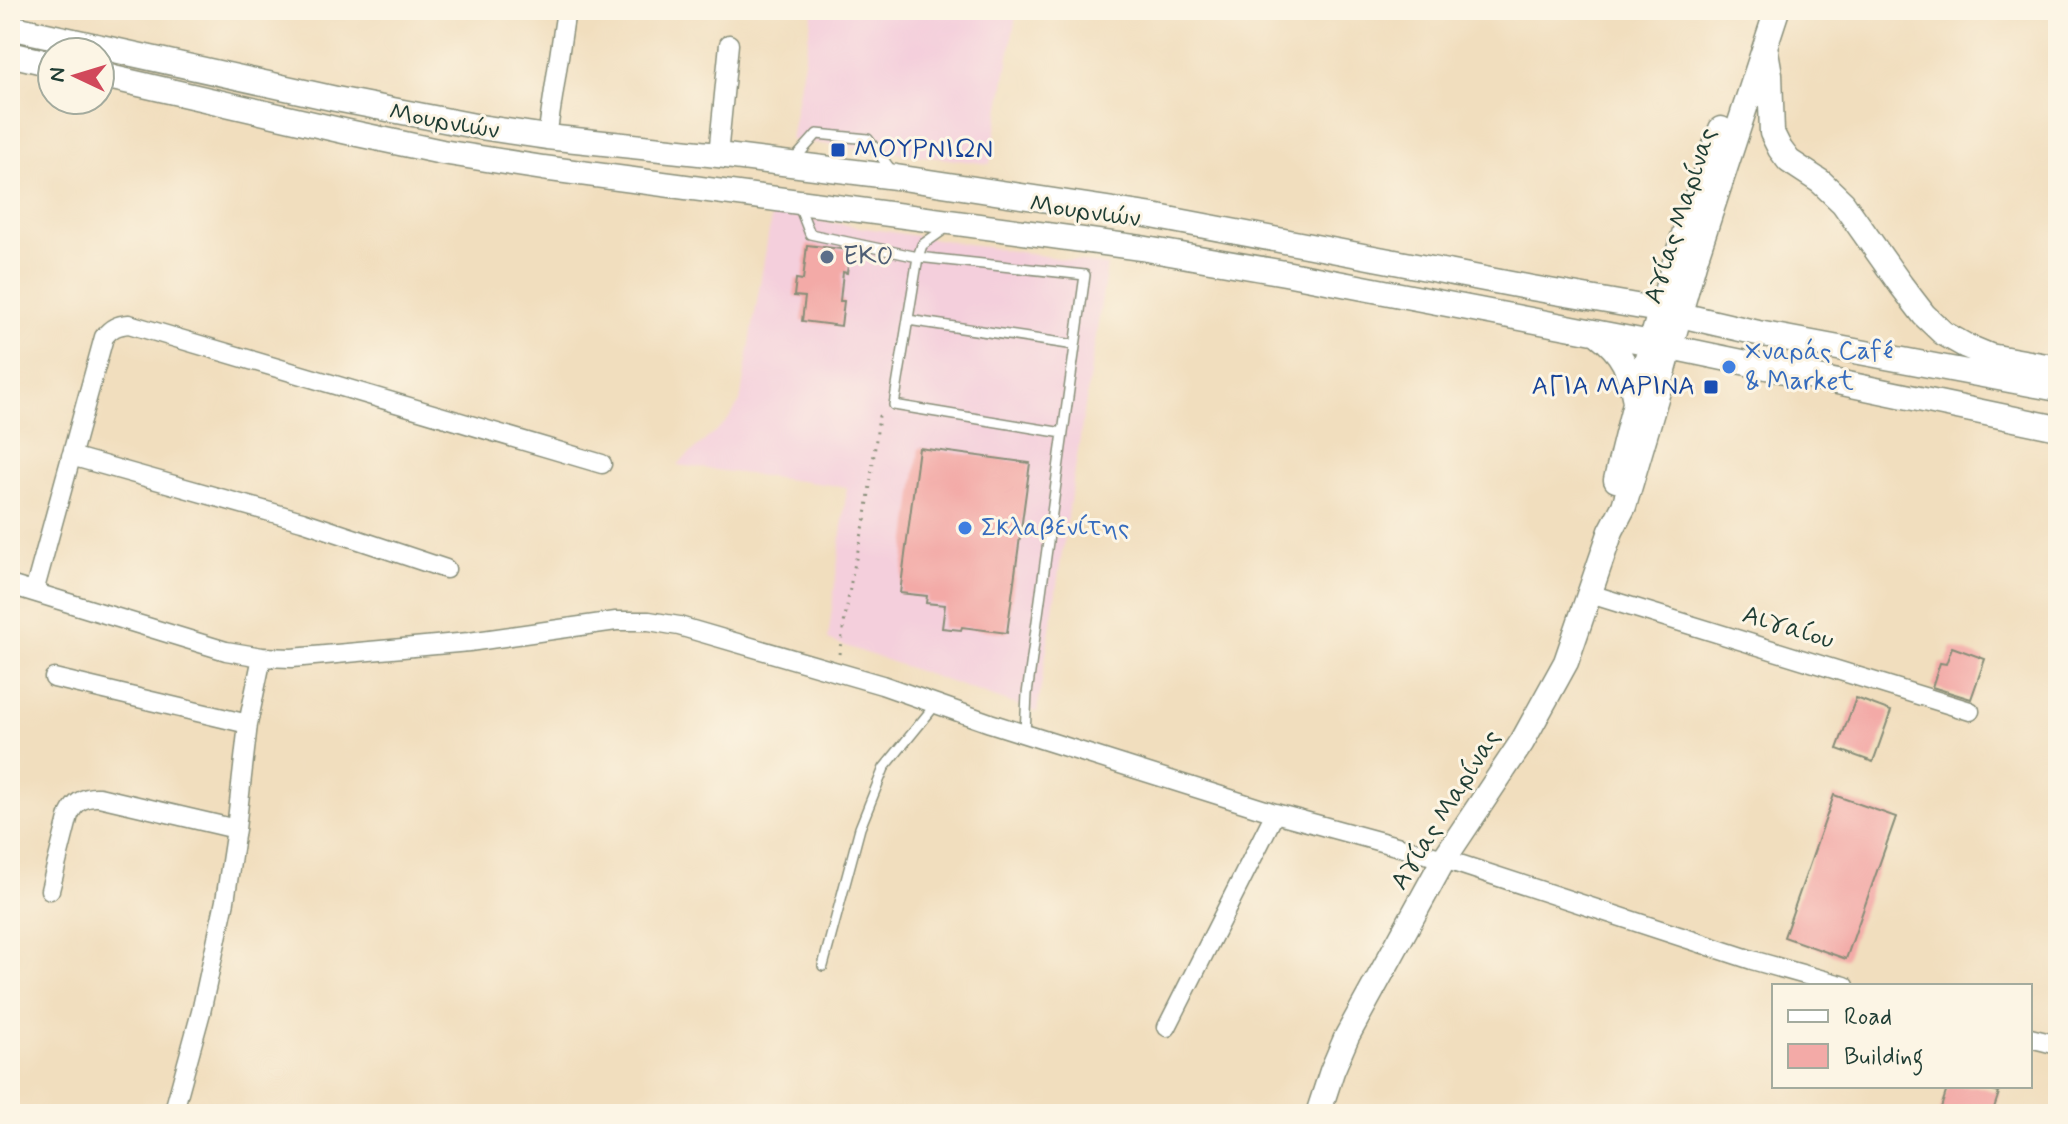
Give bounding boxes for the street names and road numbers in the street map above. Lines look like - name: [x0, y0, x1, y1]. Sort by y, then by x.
- street label: Μουρνιών: [386, 96, 502, 148]
- street label: Αγίας Μαρίνας: [1637, 124, 1725, 308]
- street label: Μουρνιών: [1027, 187, 1143, 237]
- street label: Αιγαίου: [1738, 598, 1838, 658]
- street label: Αγίας Μαρίνας: [1383, 723, 1509, 897]

